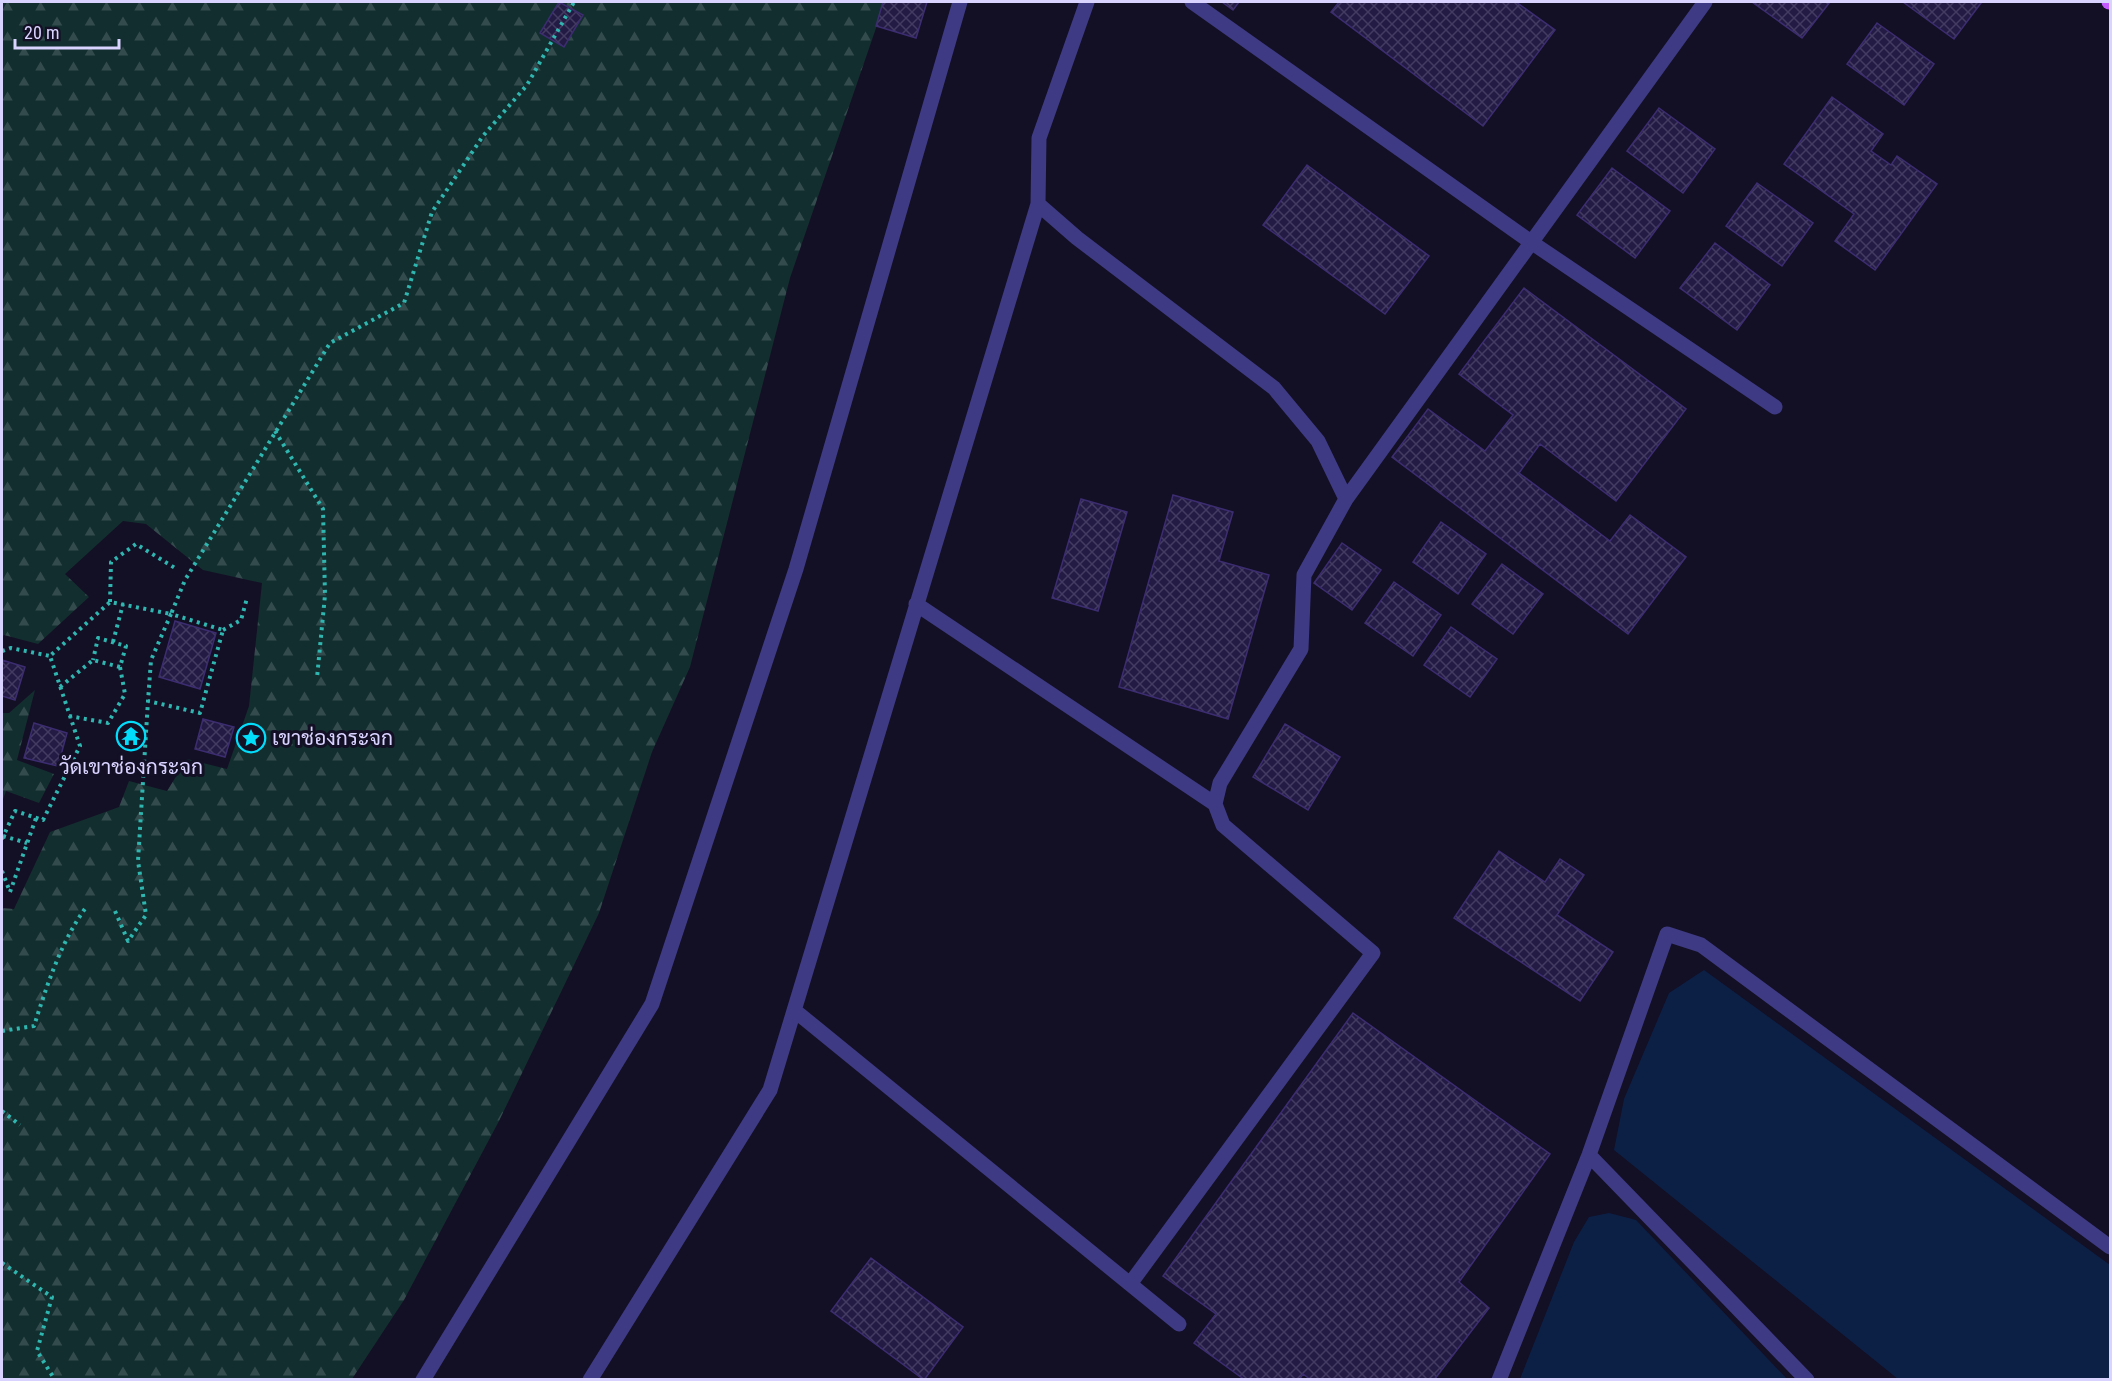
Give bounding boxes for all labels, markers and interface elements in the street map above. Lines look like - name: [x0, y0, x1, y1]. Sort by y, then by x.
- scale bar: [15, 12, 118, 50]
- text: 20 m: [24, 22, 59, 43]
- temple icon: วัดเขาช่องกระจก: [115, 720, 147, 752]
- place icon: เขาช่องกระจก: [235, 722, 267, 754]
- place label: เขาช่องกระจก: [272, 726, 393, 750]
- place label: วัดเขาช่องกระจก: [59, 755, 203, 779]

